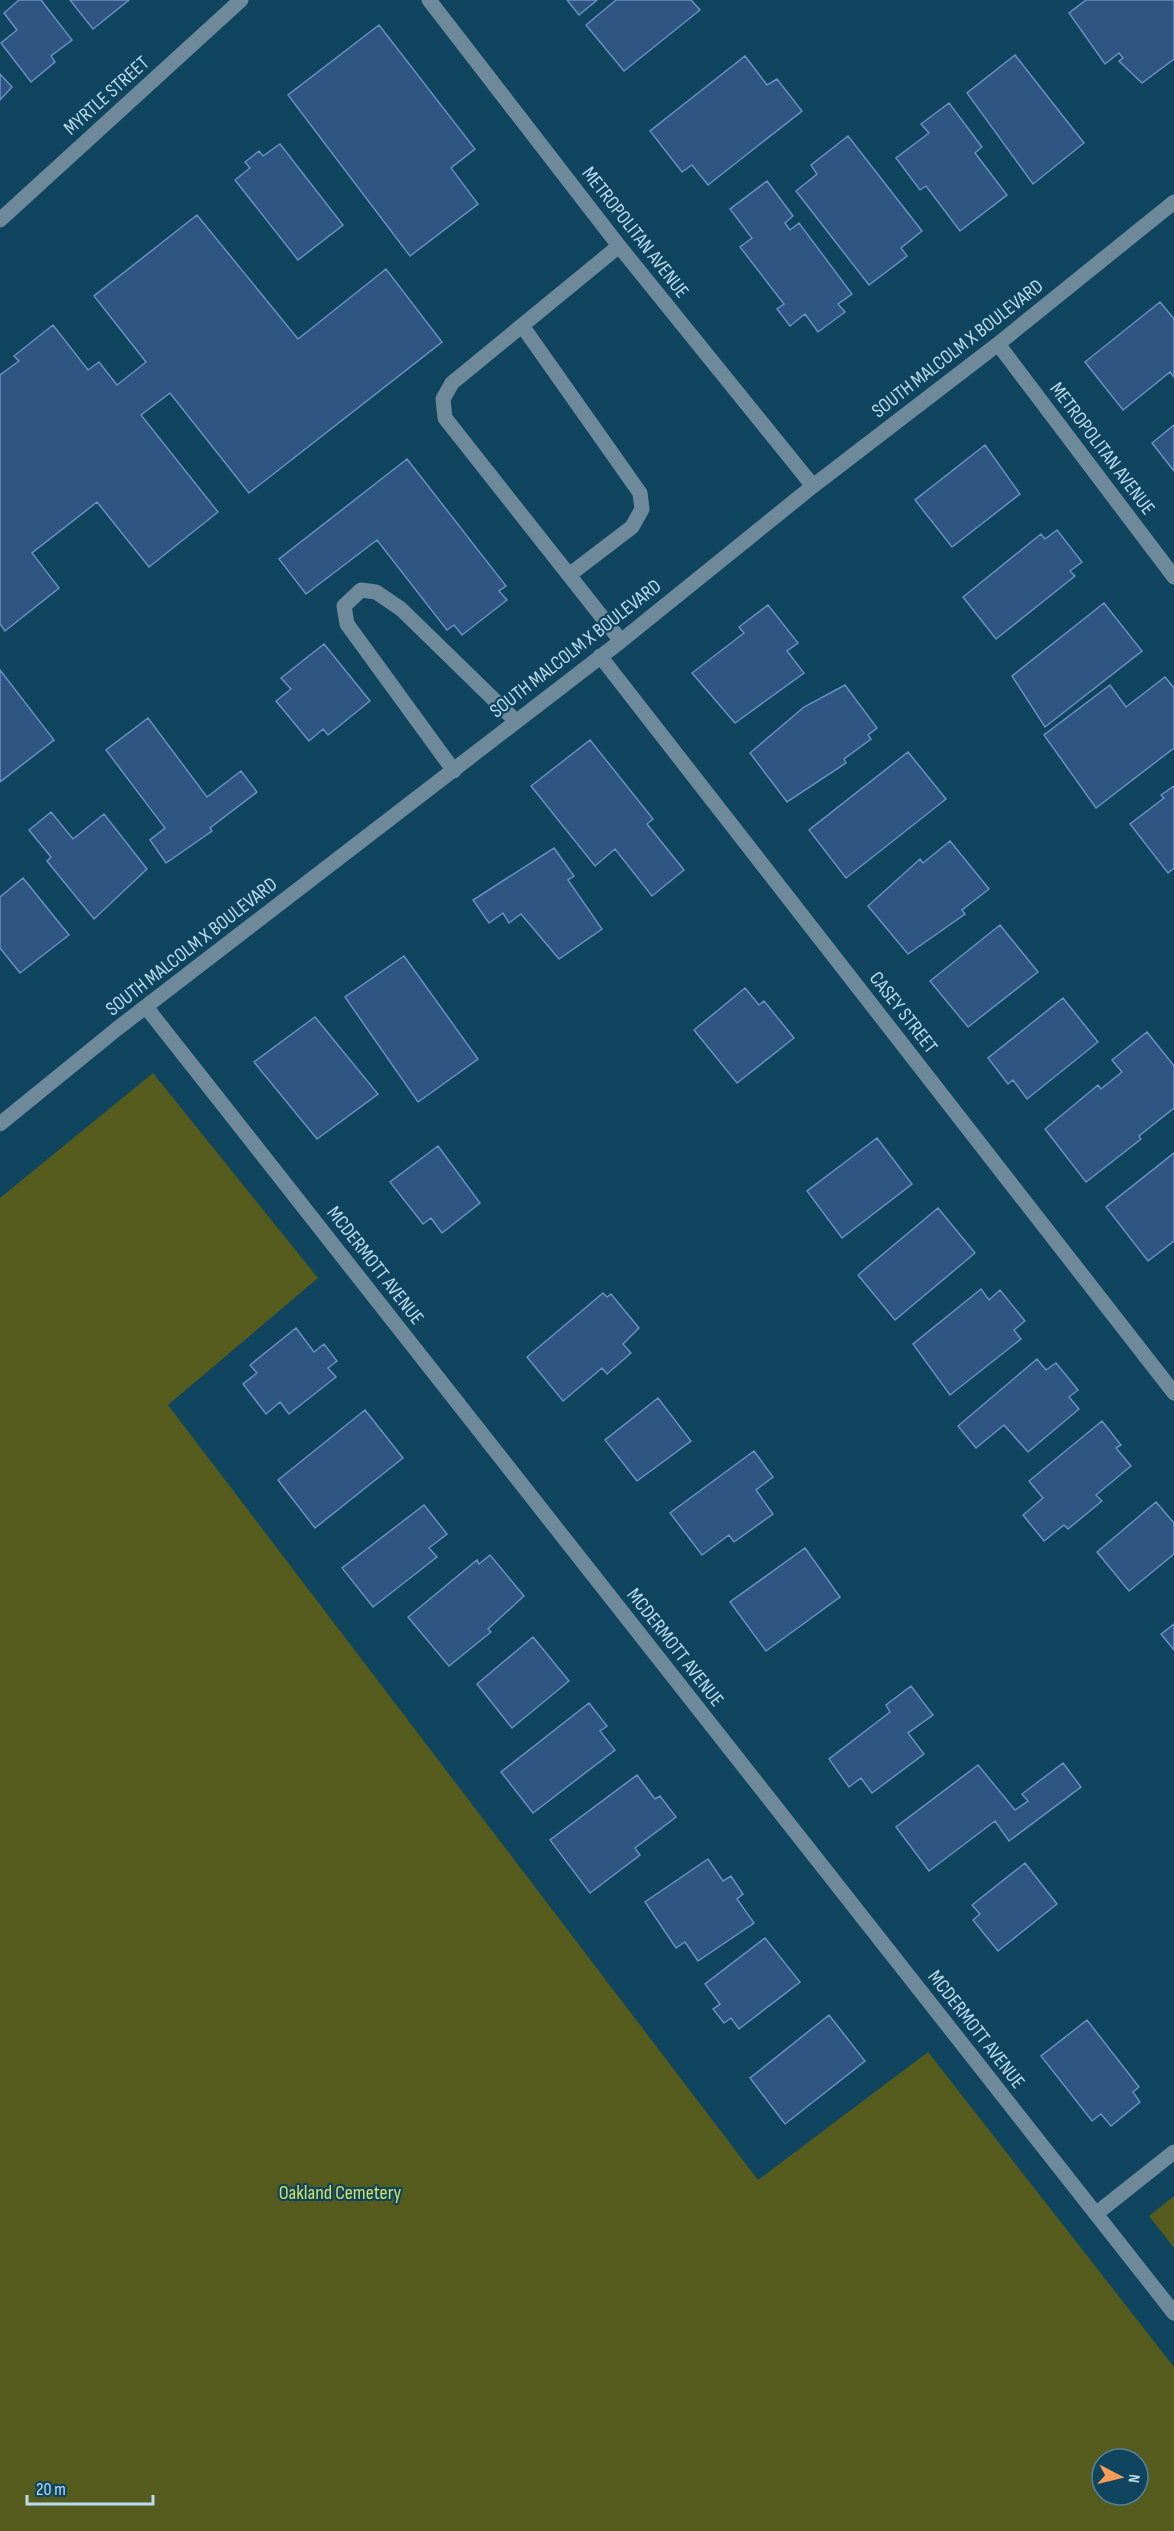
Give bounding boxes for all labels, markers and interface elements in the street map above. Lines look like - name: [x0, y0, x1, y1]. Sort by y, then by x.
- street label: MYRTLE STREET: [59, 51, 154, 140]
- street label: METROPOLITAN AVENUE: [577, 162, 694, 303]
- street label: SOUTH MALCOLM X BOULEVARD: [867, 274, 1048, 423]
- street label: METROPOLITAN AVENUE: [1045, 378, 1160, 520]
- street label: SOUTH MALCOLM X BOULEVARD: [485, 574, 666, 723]
- street label: SOUTH MALCOLM X BOULEVARD: [101, 872, 282, 1021]
- street label: CASEY STREET: [864, 967, 943, 1058]
- street label: MCDERMOTT AVENUE: [322, 1202, 429, 1329]
- street label: MCDERMOTT AVENUE: [622, 1584, 729, 1711]
- street label: MCDERMOTT AVENUE: [923, 1966, 1030, 2093]
- park label: Oakland Cemetery: [279, 2181, 402, 2205]
- north arrow: [1090, 2447, 1150, 2507]
- scale bar: [27, 2468, 153, 2506]
- text: N: [1123, 2473, 1143, 2484]
- text: 20 m: [36, 2479, 66, 2500]

